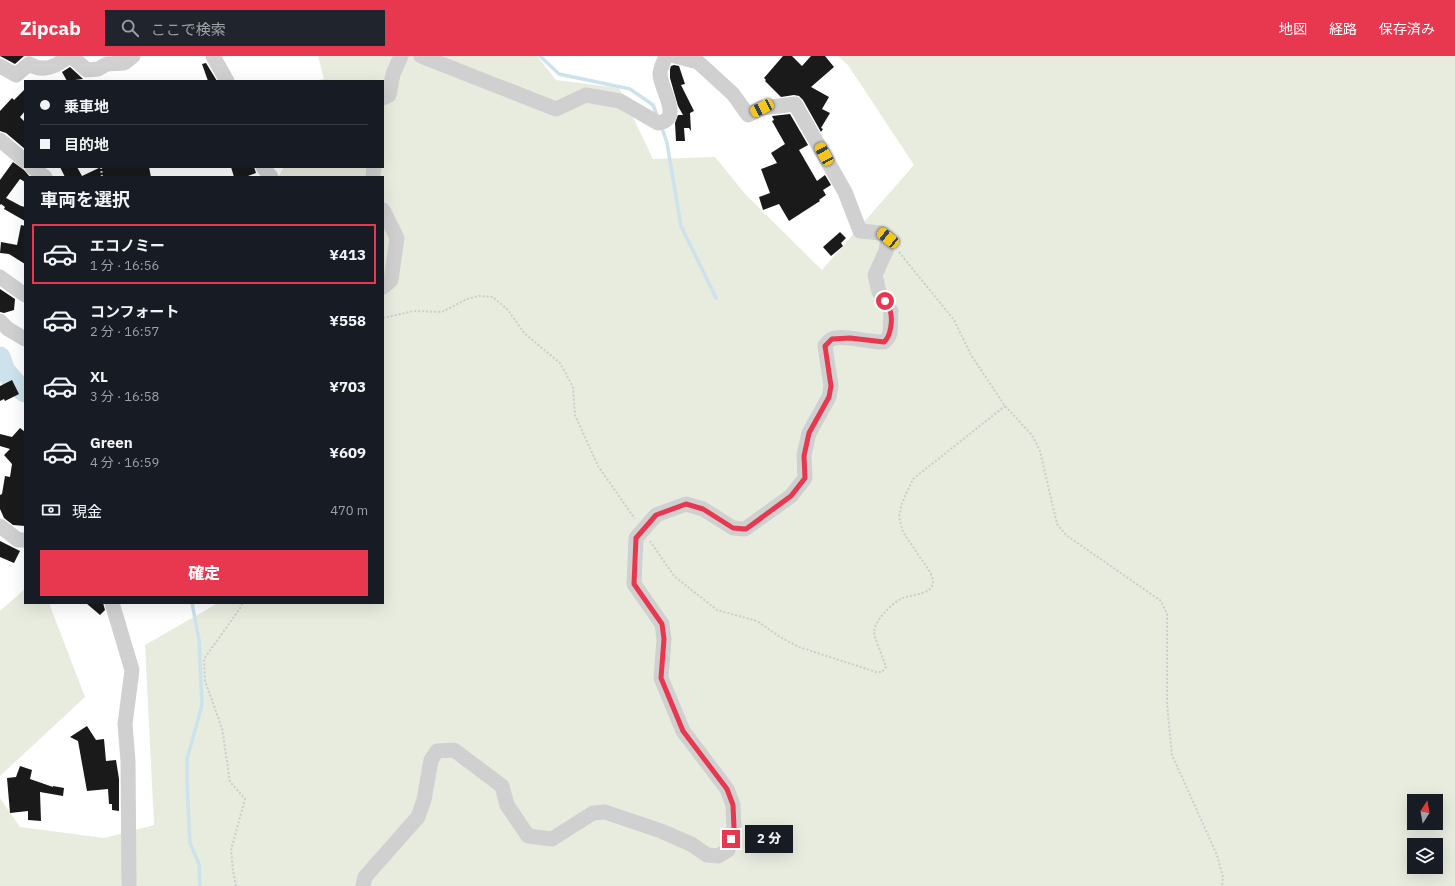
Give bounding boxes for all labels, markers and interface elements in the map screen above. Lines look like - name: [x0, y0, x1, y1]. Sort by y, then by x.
- search box: [105, 10, 385, 46]
- text: Zipcab: [20, 16, 81, 40]
- icon: search: [119, 17, 141, 39]
- text: ここで検索: [151, 20, 226, 39]
- text: 地図: [1279, 20, 1307, 38]
- text: 経路: [1329, 20, 1357, 38]
- text: 保存済み: [1379, 20, 1435, 38]
- text: 乗車地: [64, 97, 109, 116]
- car: [749, 97, 775, 119]
- text: 目的地: [64, 135, 109, 154]
- car: [813, 141, 835, 167]
- text: 車両を選択: [40, 188, 130, 211]
- car: [875, 226, 901, 250]
- icon: car: [42, 236, 78, 272]
- text: エコノミー: [90, 236, 165, 255]
- text: ¥413: [329, 245, 366, 264]
- text: 1 分 · 16:56: [90, 257, 159, 274]
- route start: [876, 292, 894, 310]
- icon: car: [42, 302, 78, 338]
- text: コンフォート: [90, 302, 180, 321]
- text: ¥558: [329, 311, 366, 330]
- text: 2 分 · 16:57: [90, 323, 159, 340]
- text: XL: [90, 367, 108, 386]
- icon: car: [42, 368, 78, 404]
- text: ¥703: [329, 377, 366, 396]
- text: 3 分 · 16:58: [90, 388, 159, 405]
- text: Green: [90, 433, 133, 452]
- icon: car: [42, 434, 78, 470]
- text: ¥609: [329, 443, 366, 462]
- text: 4 分 · 16:59: [90, 454, 159, 471]
- icon: cash: [40, 499, 62, 521]
- text: 現金: [72, 502, 102, 521]
- text: 470 m: [330, 502, 368, 519]
- button: 確定: [40, 550, 368, 596]
- north arrow: [1407, 794, 1443, 830]
- map controls: [1407, 794, 1443, 874]
- callout: 2 分: [745, 825, 793, 853]
- route end: [722, 830, 740, 848]
- text: 2 分: [757, 830, 781, 847]
- button: layers: [1407, 838, 1443, 874]

